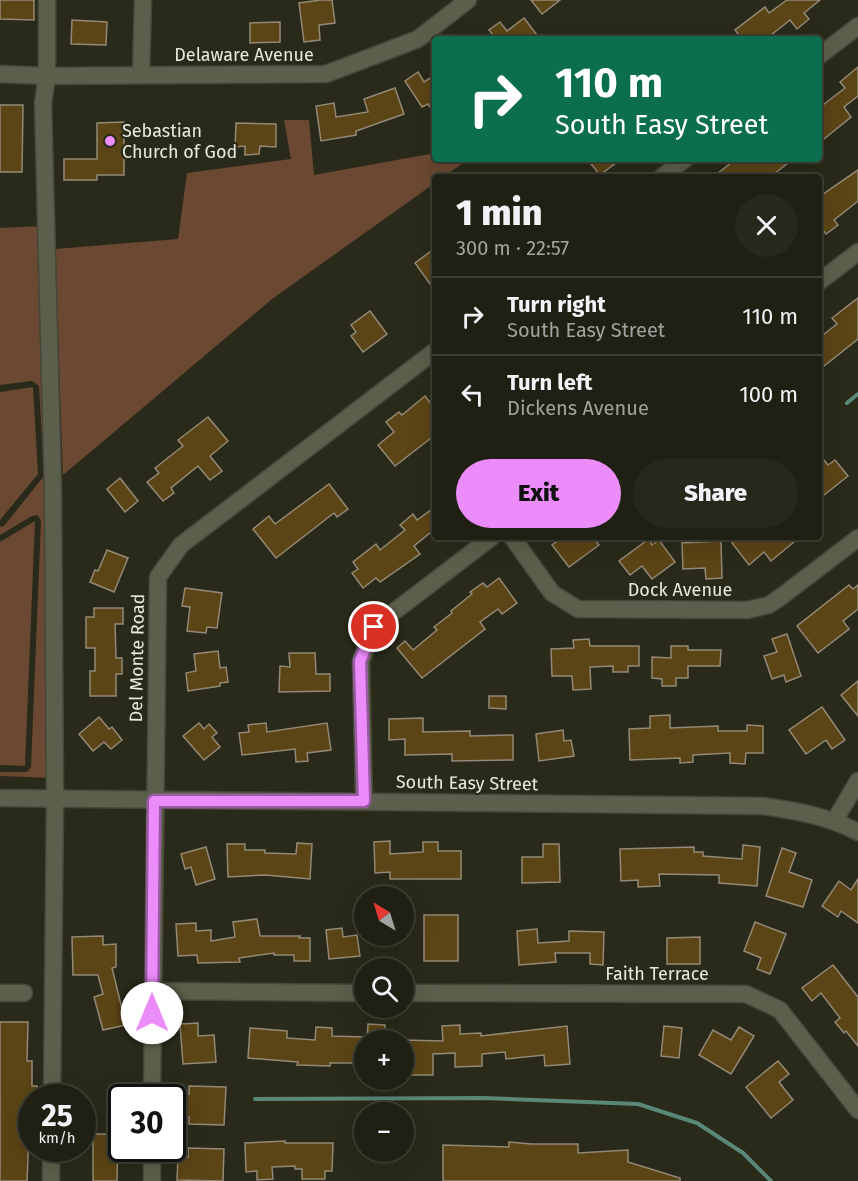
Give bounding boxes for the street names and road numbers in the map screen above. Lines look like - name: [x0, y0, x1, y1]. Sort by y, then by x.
- street label: Delaware Avenue: [174, 44, 314, 66]
- street label: Dock Avenue: [628, 579, 732, 601]
- street label: Del Monte Road: [125, 593, 149, 723]
- street label: South Easy Street: [396, 771, 539, 795]
- street label: Faith Terrace: [605, 963, 709, 985]

